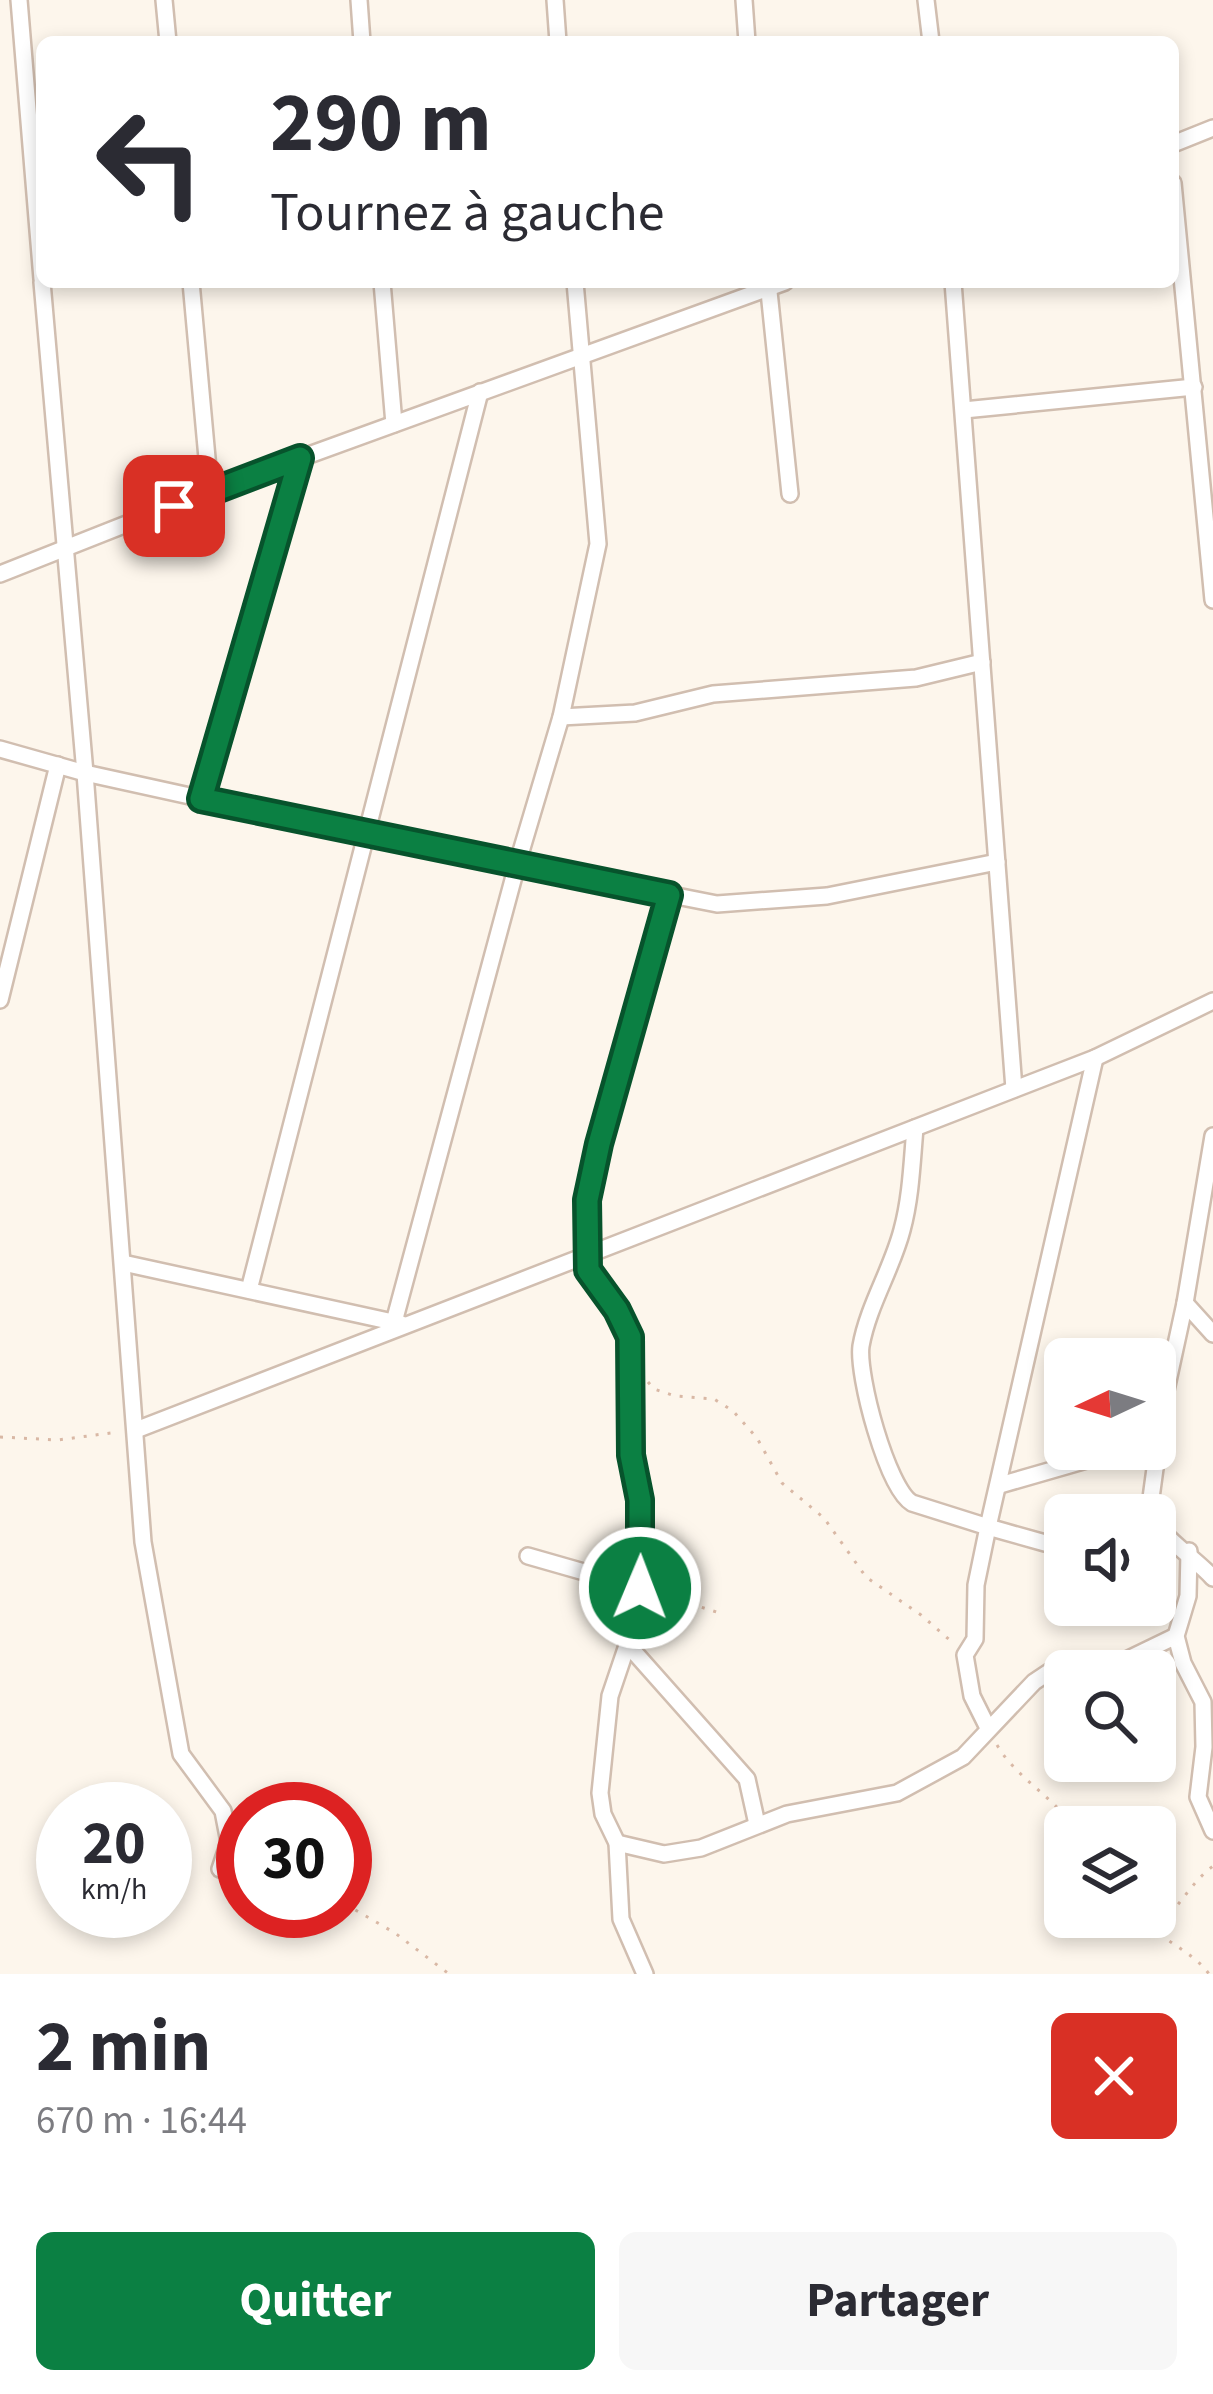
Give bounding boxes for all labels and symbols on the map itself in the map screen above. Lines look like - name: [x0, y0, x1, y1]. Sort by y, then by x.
- pin: [123, 455, 225, 557]
- north arrow: [1044, 1338, 1176, 1470]
- position arrow: [577, 1525, 703, 1651]
- speed limit sign: 30: [216, 1782, 372, 1938]

